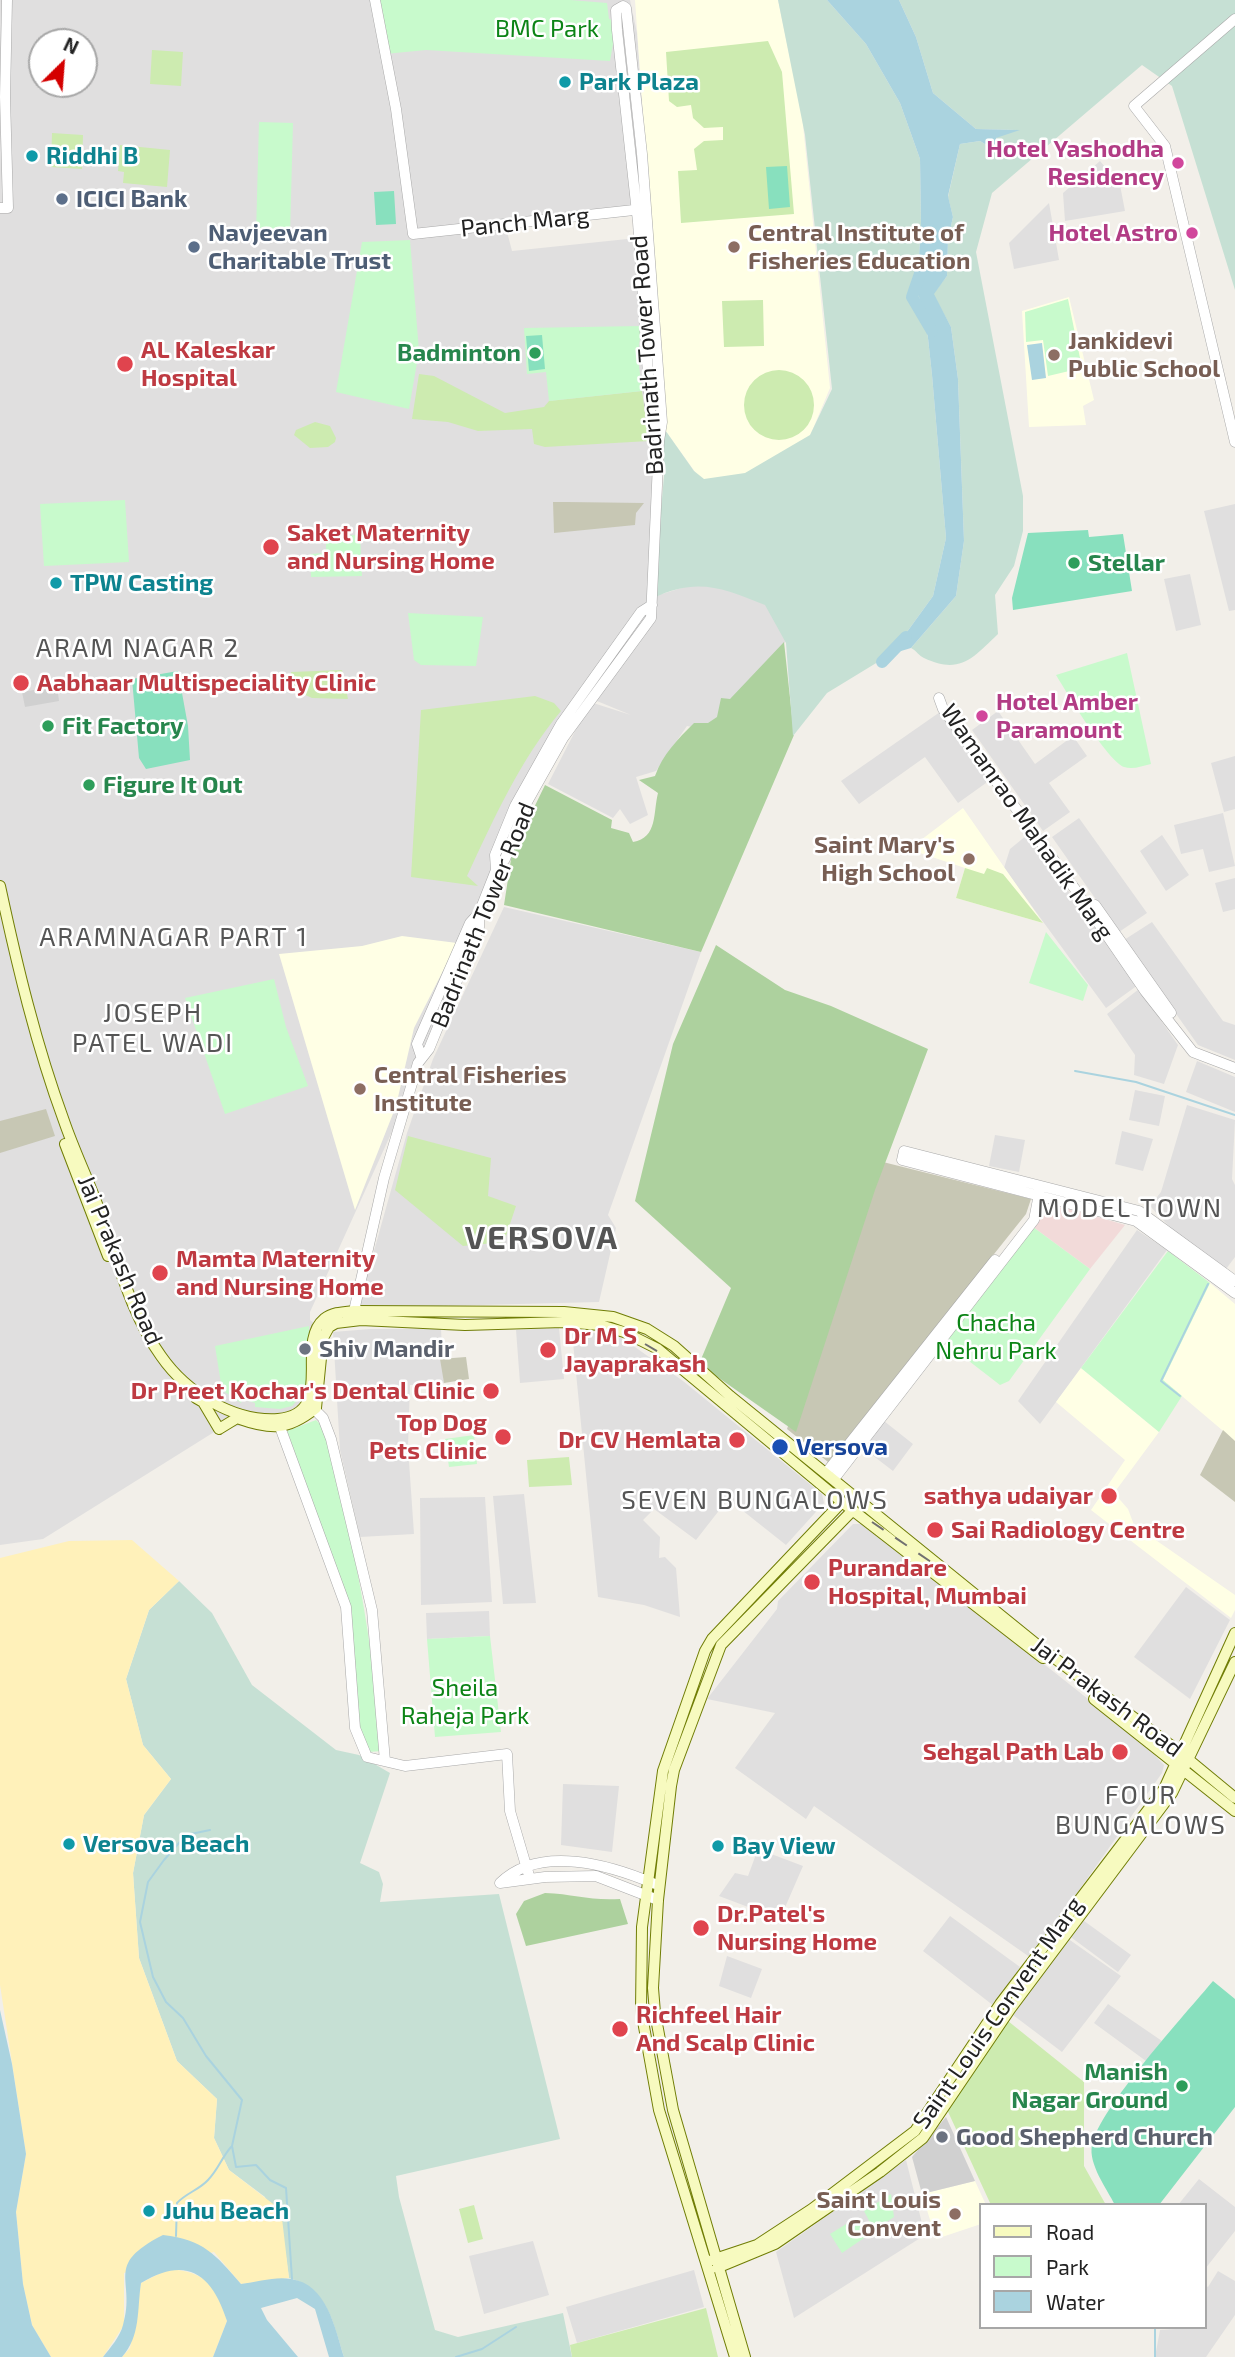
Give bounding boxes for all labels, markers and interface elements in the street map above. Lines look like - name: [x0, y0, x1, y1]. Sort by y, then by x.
- park label: BMC Park: [495, 15, 599, 43]
- north arrow: [28, 28, 98, 98]
- text: N: [60, 32, 82, 59]
- place label: Park Plaza: [579, 68, 699, 96]
- marker: Park Plaza: [557, 74, 573, 90]
- place label: Hotel Yashodha Residency: [986, 135, 1164, 191]
- place label: Riddhi B: [46, 142, 138, 170]
- marker: Riddhi B: [24, 148, 40, 164]
- marker: Hotel Yashodha Residency: [1170, 155, 1186, 171]
- place label: ICICI Bank: [76, 185, 187, 213]
- marker: ICICI Bank: [54, 191, 70, 207]
- street label: Panch Marg: [459, 201, 591, 243]
- place label: Navjeevan Charitable Trust: [208, 219, 391, 275]
- place label: Central Institute of Fisheries Education: [748, 219, 970, 275]
- place label: Hotel Astro: [1048, 219, 1178, 247]
- marker: Hotel Astro: [1184, 225, 1200, 241]
- street label: Badrinath Tower Road: [624, 234, 670, 476]
- marker: Navjeevan Charitable Trust: [186, 239, 202, 255]
- marker: Central Institute of Fisheries Education: [726, 239, 742, 255]
- place label: Jankidevi Public School: [1068, 327, 1220, 383]
- place label: AL Kaleskar Hospital: [141, 336, 275, 392]
- place label: Badminton: [397, 339, 521, 367]
- marker: Badminton: [527, 345, 543, 361]
- marker: Jankidevi Public School: [1046, 347, 1062, 363]
- marker: AL Kaleskar Hospital: [115, 354, 135, 374]
- place label: Saket Maternity and Nursing Home: [287, 519, 495, 575]
- marker: Saket Maternity and Nursing Home: [261, 537, 281, 557]
- place label: Stellar: [1088, 549, 1165, 577]
- marker: Stellar: [1066, 555, 1082, 571]
- place label: TPW Casting: [70, 569, 213, 597]
- marker: TPW Casting: [48, 575, 64, 591]
- district label: ARAM NAGAR 2: [37, 632, 239, 664]
- place label: Aabhaar Multispeciality Clinic: [37, 669, 376, 697]
- marker: Aabhaar Multispeciality Clinic: [11, 673, 31, 693]
- place label: Hotel Amber Paramount: [996, 688, 1138, 744]
- street label: Wamanrao Mahadik Marg: [935, 699, 1119, 945]
- marker: Hotel Amber Paramount: [974, 708, 990, 724]
- place label: Fit Factory: [62, 712, 184, 740]
- marker: Fit Factory: [40, 718, 56, 734]
- place label: Figure It Out: [103, 771, 243, 799]
- marker: Figure It Out: [81, 777, 97, 793]
- street label: Badrinath Tower Road: [425, 798, 541, 1032]
- place label: Saint Mary's High School: [814, 831, 955, 887]
- marker: Saint Mary's High School: [961, 851, 977, 867]
- district label: ARAMNAGAR PART 1: [41, 921, 307, 953]
- district label: JOSEPH PATEL WADI: [73, 997, 233, 1058]
- place label: Central Fisheries Institute: [374, 1061, 567, 1117]
- marker: Central Fisheries Institute: [352, 1081, 368, 1097]
- street label: Jai Prakash Road: [71, 1171, 169, 1349]
- district label: MODEL TOWN: [1038, 1192, 1222, 1224]
- district label: VERSOVA: [466, 1219, 618, 1257]
- place label: Mamta Maternity and Nursing Home: [176, 1245, 384, 1301]
- marker: Mamta Maternity and Nursing Home: [150, 1263, 170, 1283]
- park label: Chacha Nehru Park: [935, 1309, 1057, 1365]
- place label: Dr M S Jayaprakash: [564, 1322, 706, 1378]
- place label: Shiv Mandir: [319, 1335, 454, 1363]
- marker: Dr M S Jayaprakash: [538, 1340, 558, 1360]
- marker: Shiv Mandir: [297, 1341, 313, 1357]
- place label: Dr Preet Kochar's Dental Clinic: [131, 1377, 475, 1405]
- marker: Dr Preet Kochar's Dental Clinic: [481, 1381, 501, 1401]
- place label: Top Dog Pets Clinic: [369, 1409, 487, 1465]
- place label: Dr CV Hemlata: [558, 1426, 721, 1454]
- marker: Top Dog Pets Clinic: [493, 1427, 513, 1447]
- marker: Dr CV Hemlata: [727, 1430, 747, 1450]
- place label: Versova: [796, 1433, 888, 1461]
- marker: Versova: [770, 1437, 790, 1457]
- place label: sathya udaiyar: [924, 1482, 1093, 1510]
- district label: SEVEN BUNGALOWS: [623, 1484, 887, 1516]
- marker: sathya udaiyar: [1099, 1486, 1119, 1506]
- place label: Sai Radiology Centre: [951, 1516, 1185, 1544]
- marker: Sai Radiology Centre: [925, 1520, 945, 1540]
- place label: Purandare Hospital, Mumbai: [828, 1554, 1027, 1610]
- marker: Purandare Hospital, Mumbai: [802, 1572, 822, 1592]
- street label: Jai Prakash Road: [1026, 1631, 1188, 1763]
- park label: Sheila Raheja Park: [401, 1674, 529, 1730]
- place label: Sehgal Path Lab: [923, 1738, 1104, 1766]
- marker: Sehgal Path Lab: [1110, 1742, 1130, 1762]
- district label: FOUR BUNGALOWS: [1056, 1779, 1226, 1840]
- place label: Versova Beach: [83, 1830, 249, 1858]
- place label: Bay View: [732, 1832, 836, 1860]
- marker: Versova Beach: [61, 1836, 77, 1852]
- marker: Bay View: [710, 1838, 726, 1854]
- street label: Saint Louis Convent Marg: [907, 1892, 1089, 2134]
- place label: Dr.Patel's Nursing Home: [717, 1900, 877, 1956]
- marker: Dr.Patel's Nursing Home: [691, 1918, 711, 1938]
- place label: Richfeel Hair And Scalp Clinic: [636, 2001, 815, 2057]
- marker: Richfeel Hair And Scalp Clinic: [610, 2019, 630, 2039]
- place label: Manish Nagar Ground: [1011, 2058, 1168, 2114]
- marker: Manish Nagar Ground: [1174, 2078, 1190, 2094]
- place label: Good Shepherd Church: [956, 2123, 1213, 2151]
- marker: Good Shepherd Church: [934, 2129, 950, 2145]
- place label: Saint Louis Convent: [817, 2186, 941, 2242]
- place label: Juhu Beach: [163, 2197, 289, 2225]
- marker: Juhu Beach: [141, 2203, 157, 2219]
- legend: [979, 2203, 1207, 2329]
- marker: Saint Louis Convent: [947, 2206, 963, 2222]
- text: Road: [1046, 2219, 1094, 2244]
- text: Park: [1046, 2254, 1089, 2279]
- text: Water: [1046, 2289, 1105, 2314]

